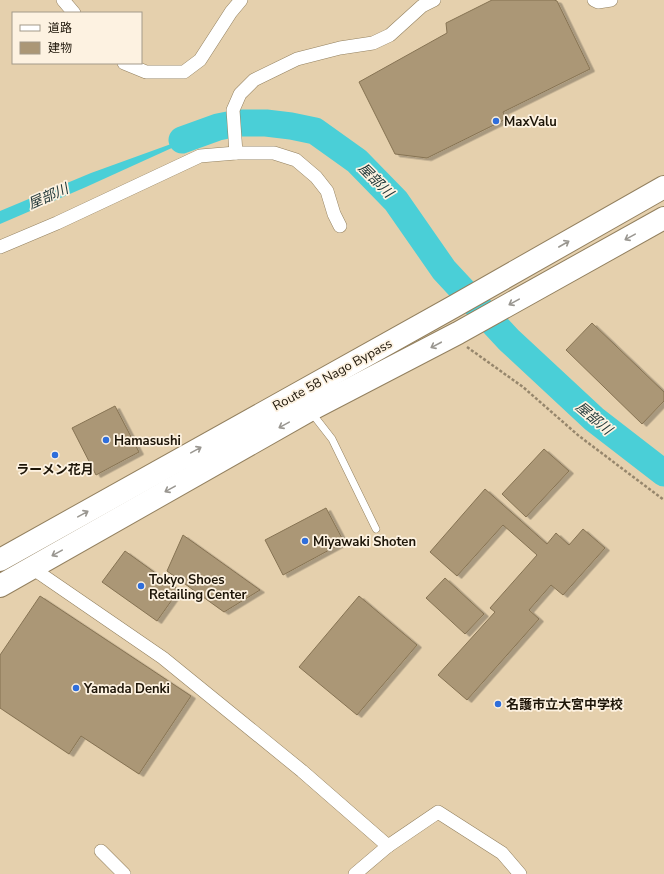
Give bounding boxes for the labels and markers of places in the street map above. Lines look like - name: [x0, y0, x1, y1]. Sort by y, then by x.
- place label: MaxValu: [504, 113, 557, 131]
- marker: MaxValu: [491, 116, 501, 126]
- place label: Hamasushi: [114, 432, 181, 450]
- marker: Hamasushi: [101, 435, 111, 445]
- marker: ラーメン花月: [50, 450, 60, 460]
- place label: ラーメン花月: [16, 461, 94, 479]
- place label: Miyawaki Shoten: [313, 533, 416, 551]
- marker: Miyawaki Shoten: [300, 536, 310, 546]
- place label: Tokyo Shoes Retailing Center: [149, 571, 248, 604]
- marker: Tokyo Shoes Retailing Center: [136, 581, 146, 591]
- place label: Yamada Denki: [83, 680, 170, 698]
- marker: Yamada Denki: [71, 683, 81, 693]
- place label: 名護市立大宮中学校: [506, 696, 623, 714]
- marker: 名護市立大宮中学校: [493, 699, 503, 709]

